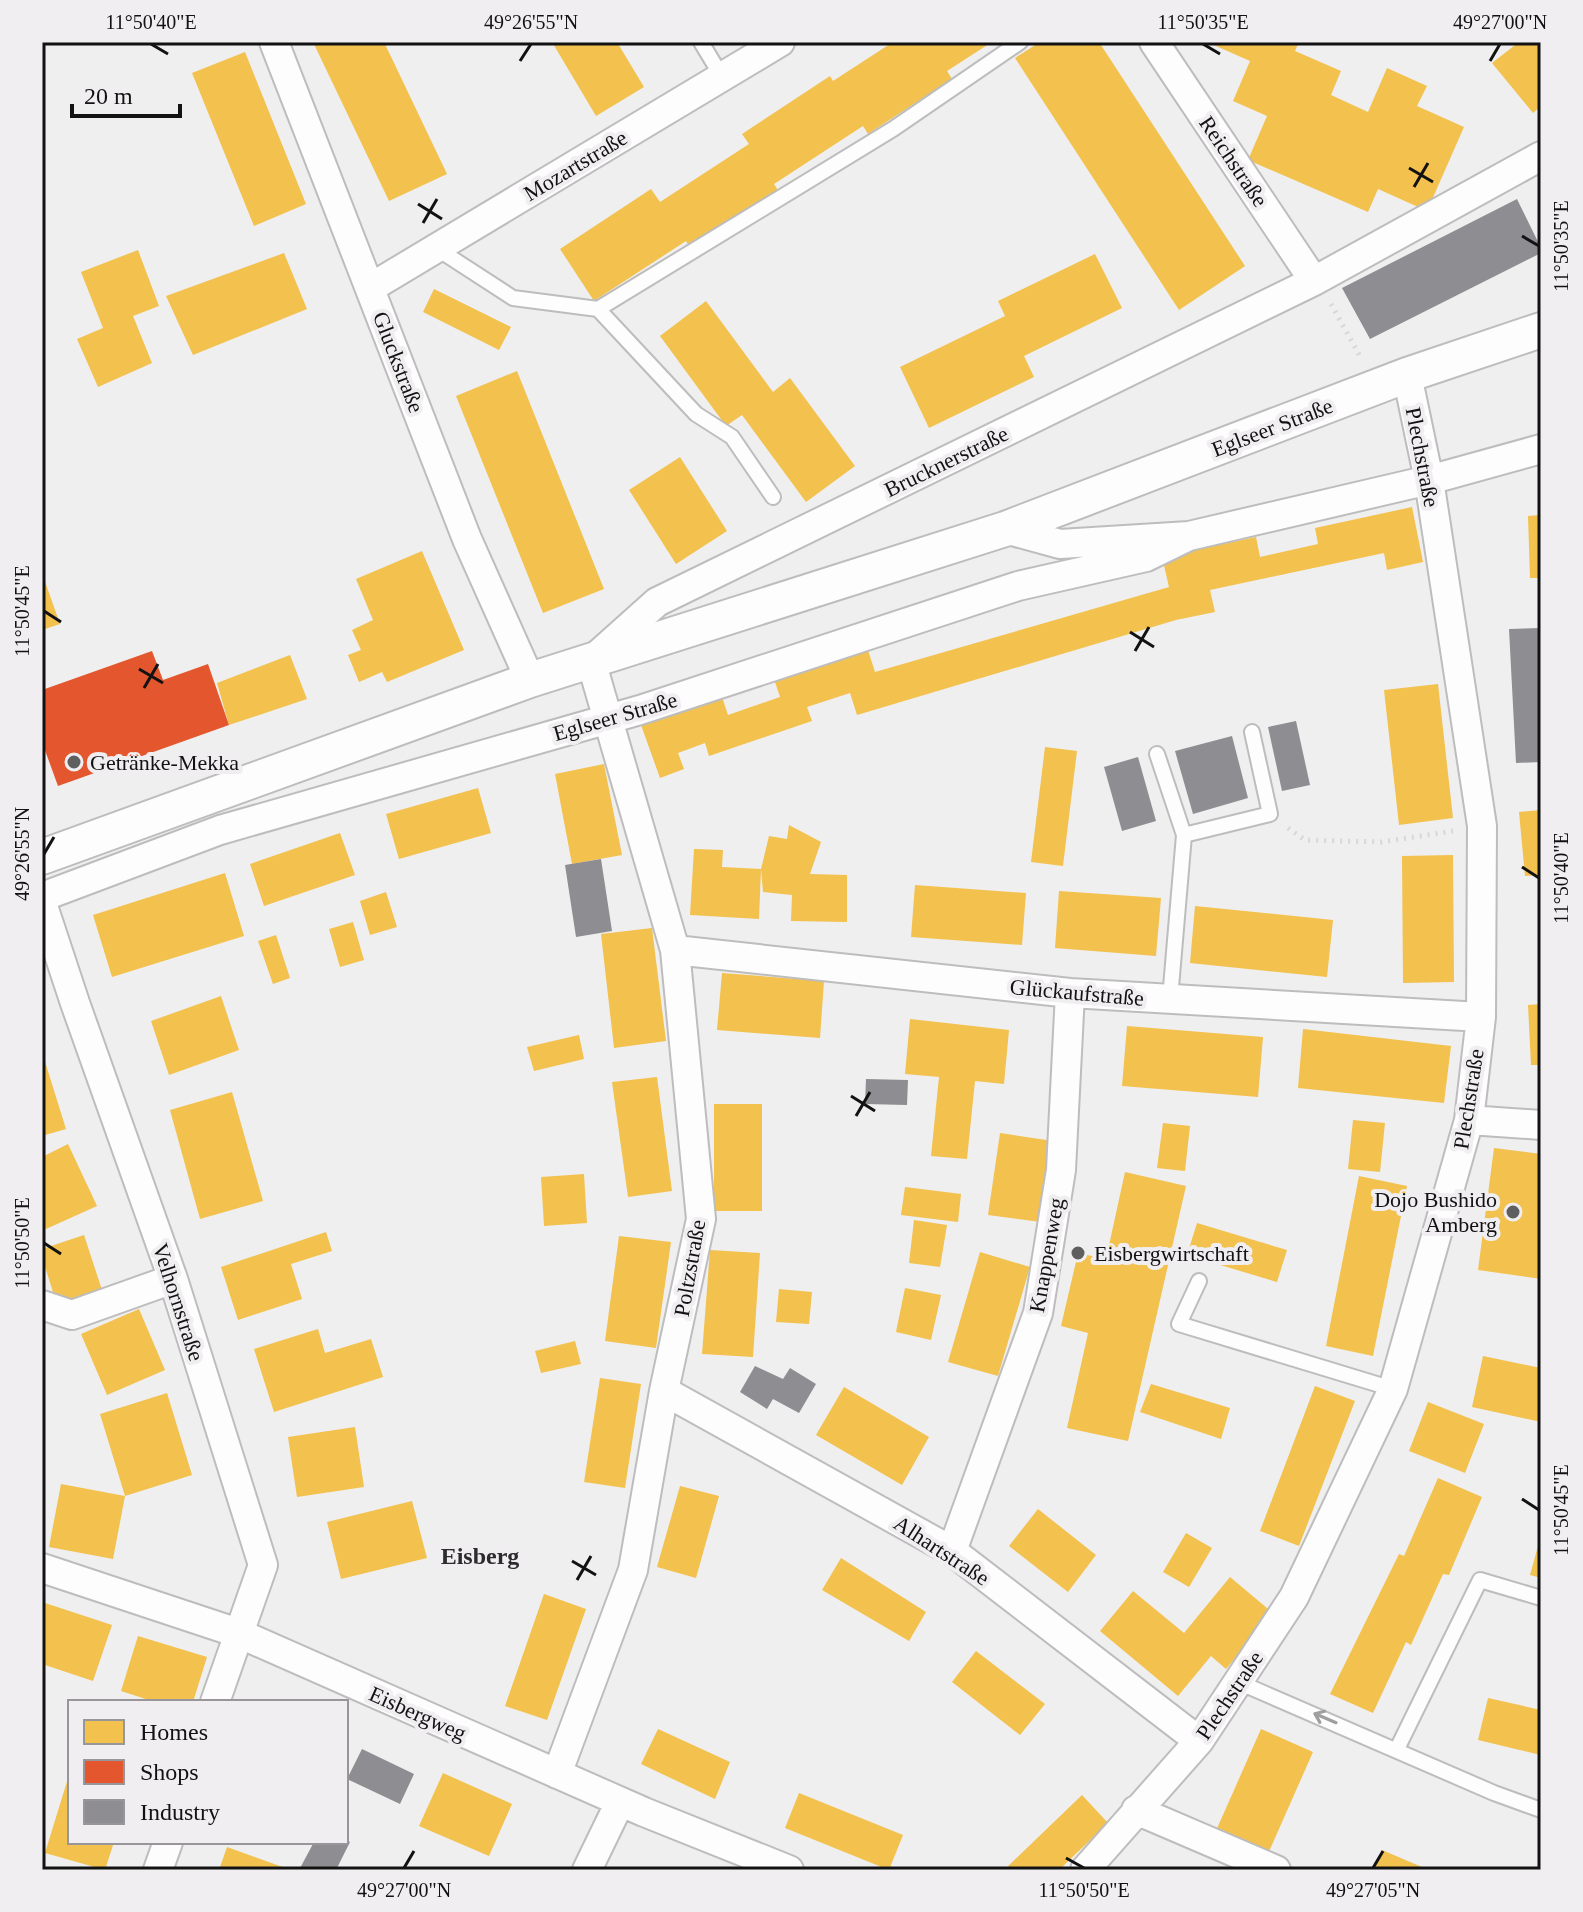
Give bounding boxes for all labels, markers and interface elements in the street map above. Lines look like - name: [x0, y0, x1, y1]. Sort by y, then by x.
- text: 11°50'40"E: [105, 11, 197, 33]
- text: 49°26'55"N: [484, 11, 578, 33]
- text: 11°50'35"E: [1157, 11, 1249, 33]
- text: 49°27'00"N: [1453, 11, 1547, 33]
- scale bar: [72, 68, 180, 118]
- text: 20 m: [84, 83, 133, 109]
- street label: Reichstraße: [1194, 111, 1273, 211]
- street label: Mozartstraße: [519, 125, 631, 206]
- text: 11°50'35"E: [1550, 200, 1572, 292]
- street label: Gluckstraße: [368, 308, 429, 416]
- street label: Eglseer Straße: [1208, 393, 1336, 462]
- street label: Plechstraße: [1401, 405, 1444, 509]
- street label: Brucknerstraße: [880, 421, 1012, 502]
- text: 11°50'45"E: [11, 565, 33, 657]
- street label: Eglseer Straße: [550, 687, 680, 746]
- place label: Getränke-Mekka: [90, 750, 239, 775]
- marker: Getränke-Mekka: [65, 753, 83, 771]
- text: 49°26'55"N: [11, 807, 33, 901]
- text: 11°50'40"E: [1550, 832, 1572, 924]
- street label: Glückaufstraße: [1009, 974, 1145, 1011]
- street label: Plechstraße: [1448, 1047, 1489, 1151]
- place label: Dojo Bushido Amberg: [1374, 1187, 1497, 1237]
- street label: Knappenweg: [1024, 1196, 1069, 1314]
- text: 11°50'50"E: [11, 1197, 33, 1289]
- marker: Dojo Bushido Amberg: [1504, 1203, 1522, 1221]
- street label: Poltzstraße: [669, 1218, 710, 1318]
- street label: Velhornstraße: [148, 1240, 209, 1364]
- place label: Eisbergwirtschaft: [1094, 1241, 1249, 1266]
- marker: Eisbergwirtschaft: [1069, 1244, 1087, 1262]
- text: 11°50'45"E: [1550, 1464, 1572, 1556]
- street label: Alhartstraße: [889, 1510, 994, 1591]
- district label: Eisberg: [441, 1543, 519, 1569]
- street label: Plechstraße: [1191, 1646, 1268, 1744]
- street label: Eisbergweg: [365, 1681, 470, 1746]
- legend: [68, 1700, 348, 1844]
- one-way arrow: [1313, 1710, 1338, 1725]
- text: Homes: [140, 1719, 208, 1745]
- text: Shops: [140, 1759, 199, 1785]
- text: Industry: [140, 1799, 220, 1825]
- text: 49°27'00"N: [357, 1879, 451, 1901]
- text: 11°50'50"E: [1038, 1879, 1130, 1901]
- text: 49°27'05"N: [1326, 1879, 1420, 1901]

